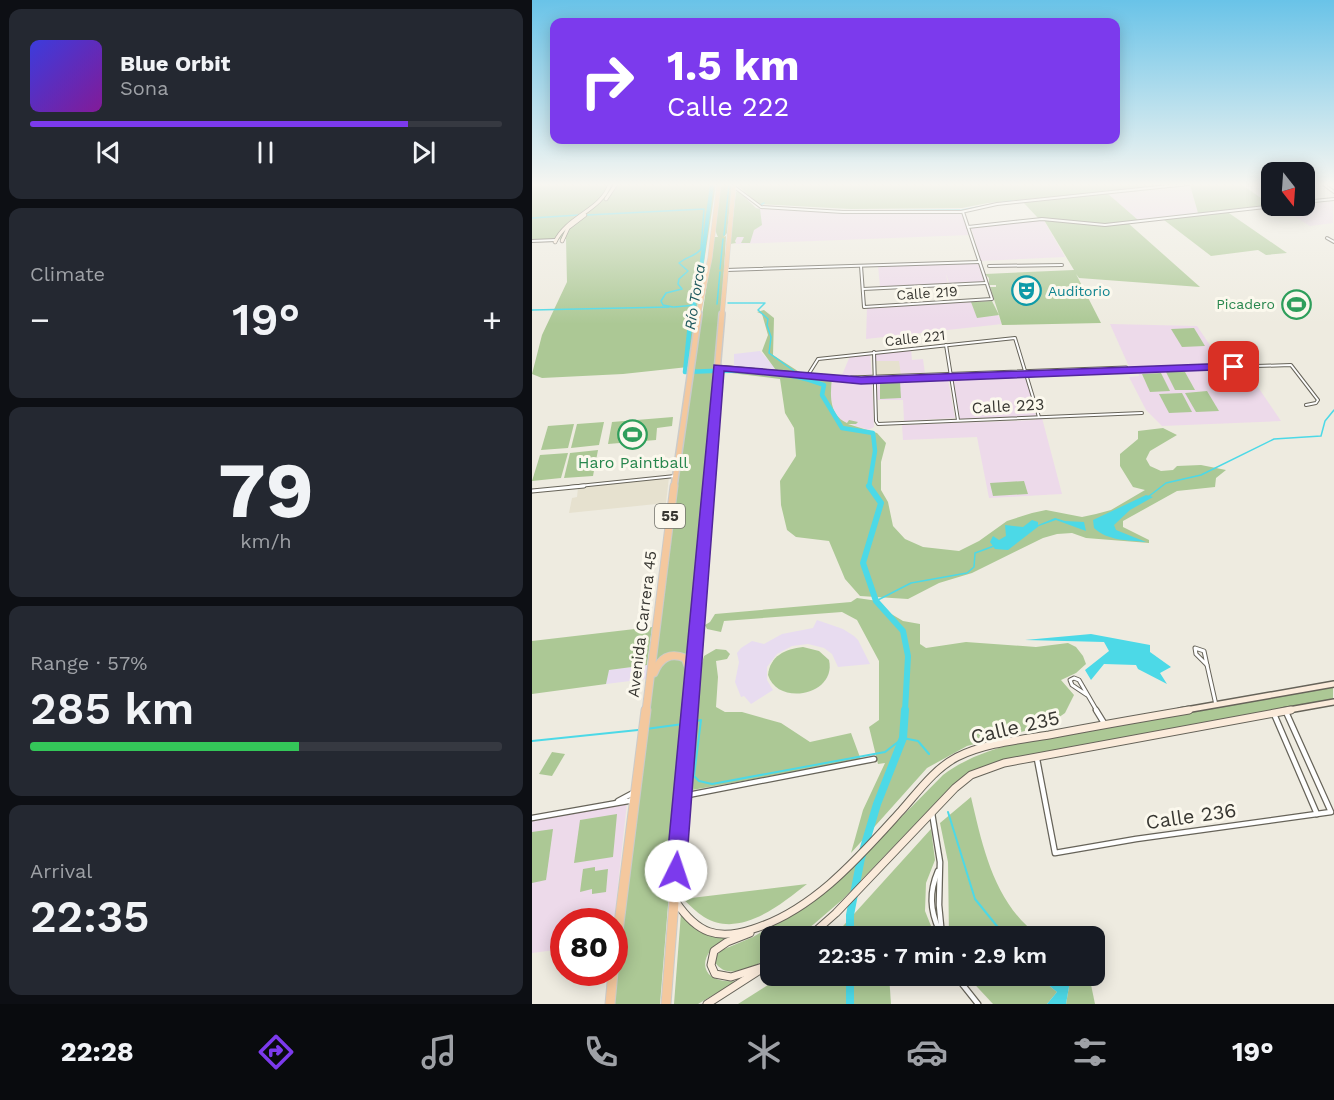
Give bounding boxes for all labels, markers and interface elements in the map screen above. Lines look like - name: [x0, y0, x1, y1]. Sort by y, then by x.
- text: 1.5 km: [667, 41, 799, 90]
- icon: right: [568, 42, 646, 120]
- text: Blue Orbit: [120, 51, 230, 76]
- text: Sona: [120, 76, 169, 100]
- text: Calle 222: [667, 91, 789, 123]
- icon: previous: [92, 136, 125, 169]
- icon: pause: [249, 136, 282, 169]
- icon: next: [407, 136, 440, 169]
- north arrow: [1261, 162, 1315, 216]
- map controls: [1261, 162, 1315, 216]
- text: Climate: [30, 262, 105, 286]
- water label: Río Torca: [681, 263, 709, 331]
- theatre icon: Auditorio: [1011, 275, 1043, 307]
- street label: Calle 219: [896, 283, 958, 303]
- place label: Auditorio: [1048, 283, 1110, 299]
- sports icon: Picadero: [1280, 288, 1312, 320]
- text: 19°: [232, 293, 300, 346]
- place label: Picadero: [1216, 296, 1275, 312]
- text: −: [30, 300, 50, 339]
- text: +: [482, 300, 502, 339]
- street label: Calle 221: [884, 327, 946, 349]
- pin: [1208, 341, 1259, 392]
- icon: arrive: [1217, 350, 1250, 383]
- street label: Calle 223: [971, 395, 1045, 417]
- sports icon: Haro Paintball: [617, 418, 649, 450]
- text: 79: [218, 444, 314, 536]
- place label: Haro Paintball: [578, 453, 688, 472]
- road number: 55: [655, 504, 685, 528]
- text: km/h: [240, 529, 292, 553]
- street label: Avenida Carrera 45: [624, 550, 660, 698]
- text: Range · 57%: [30, 651, 147, 675]
- text: 285 km: [30, 682, 194, 735]
- street label: Calle 235: [968, 705, 1062, 749]
- street label: Calle 236: [1144, 798, 1238, 834]
- position arrow: [644, 839, 708, 903]
- text: Arrival: [30, 859, 92, 883]
- text: 22:35: [30, 890, 149, 943]
- speed limit sign: 80: [550, 908, 628, 986]
- text: 22:35 · 7 min · 2.9 km: [818, 943, 1047, 968]
- icon: directions: [255, 1031, 297, 1073]
- icon: music: [418, 1031, 460, 1073]
- icon: phone: [580, 1031, 622, 1073]
- icon: climate: [743, 1031, 785, 1073]
- icon: car: [906, 1031, 948, 1073]
- icon: filters: [1069, 1031, 1111, 1073]
- text: 22:28: [60, 1036, 134, 1068]
- text: 19°: [1232, 1036, 1274, 1068]

